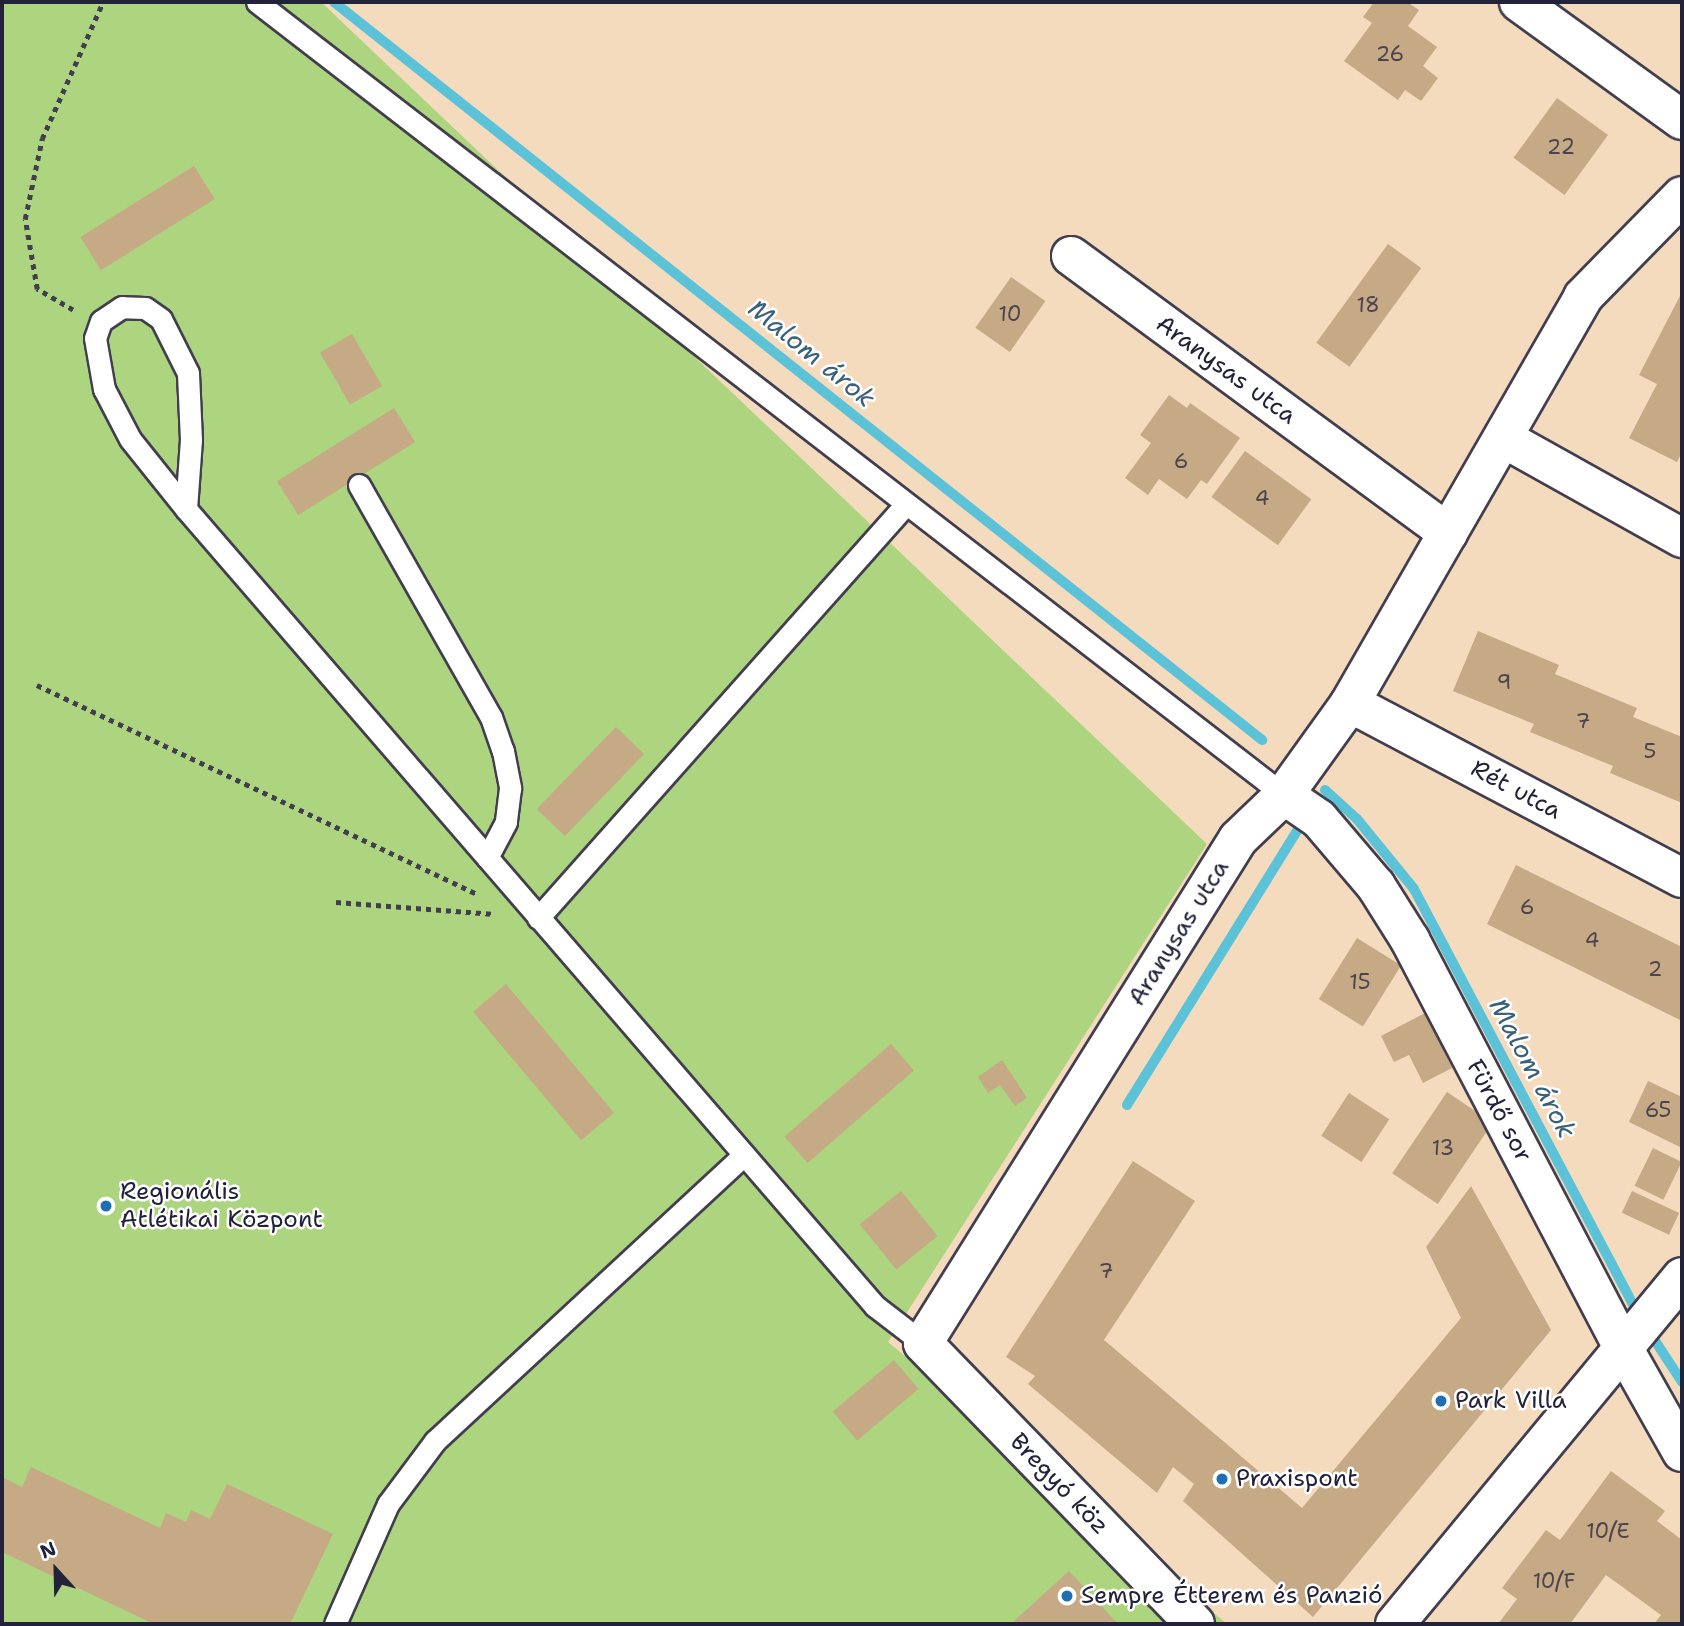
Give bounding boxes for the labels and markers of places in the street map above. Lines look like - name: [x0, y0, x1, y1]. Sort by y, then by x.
- place label: Regionális Atlétikai Központ: [120, 1178, 323, 1234]
- marker: Regionális Atlétikai Központ: [98, 1198, 114, 1214]
- place label: Park Villa: [1455, 1387, 1567, 1415]
- marker: Park Villa: [1433, 1393, 1449, 1409]
- place label: Praxispont: [1236, 1465, 1358, 1493]
- marker: Praxispont: [1214, 1471, 1230, 1487]
- place label: Sempre Étterem és Panzió: [1081, 1582, 1383, 1610]
- marker: Sempre Étterem és Panzió: [1059, 1588, 1075, 1604]

